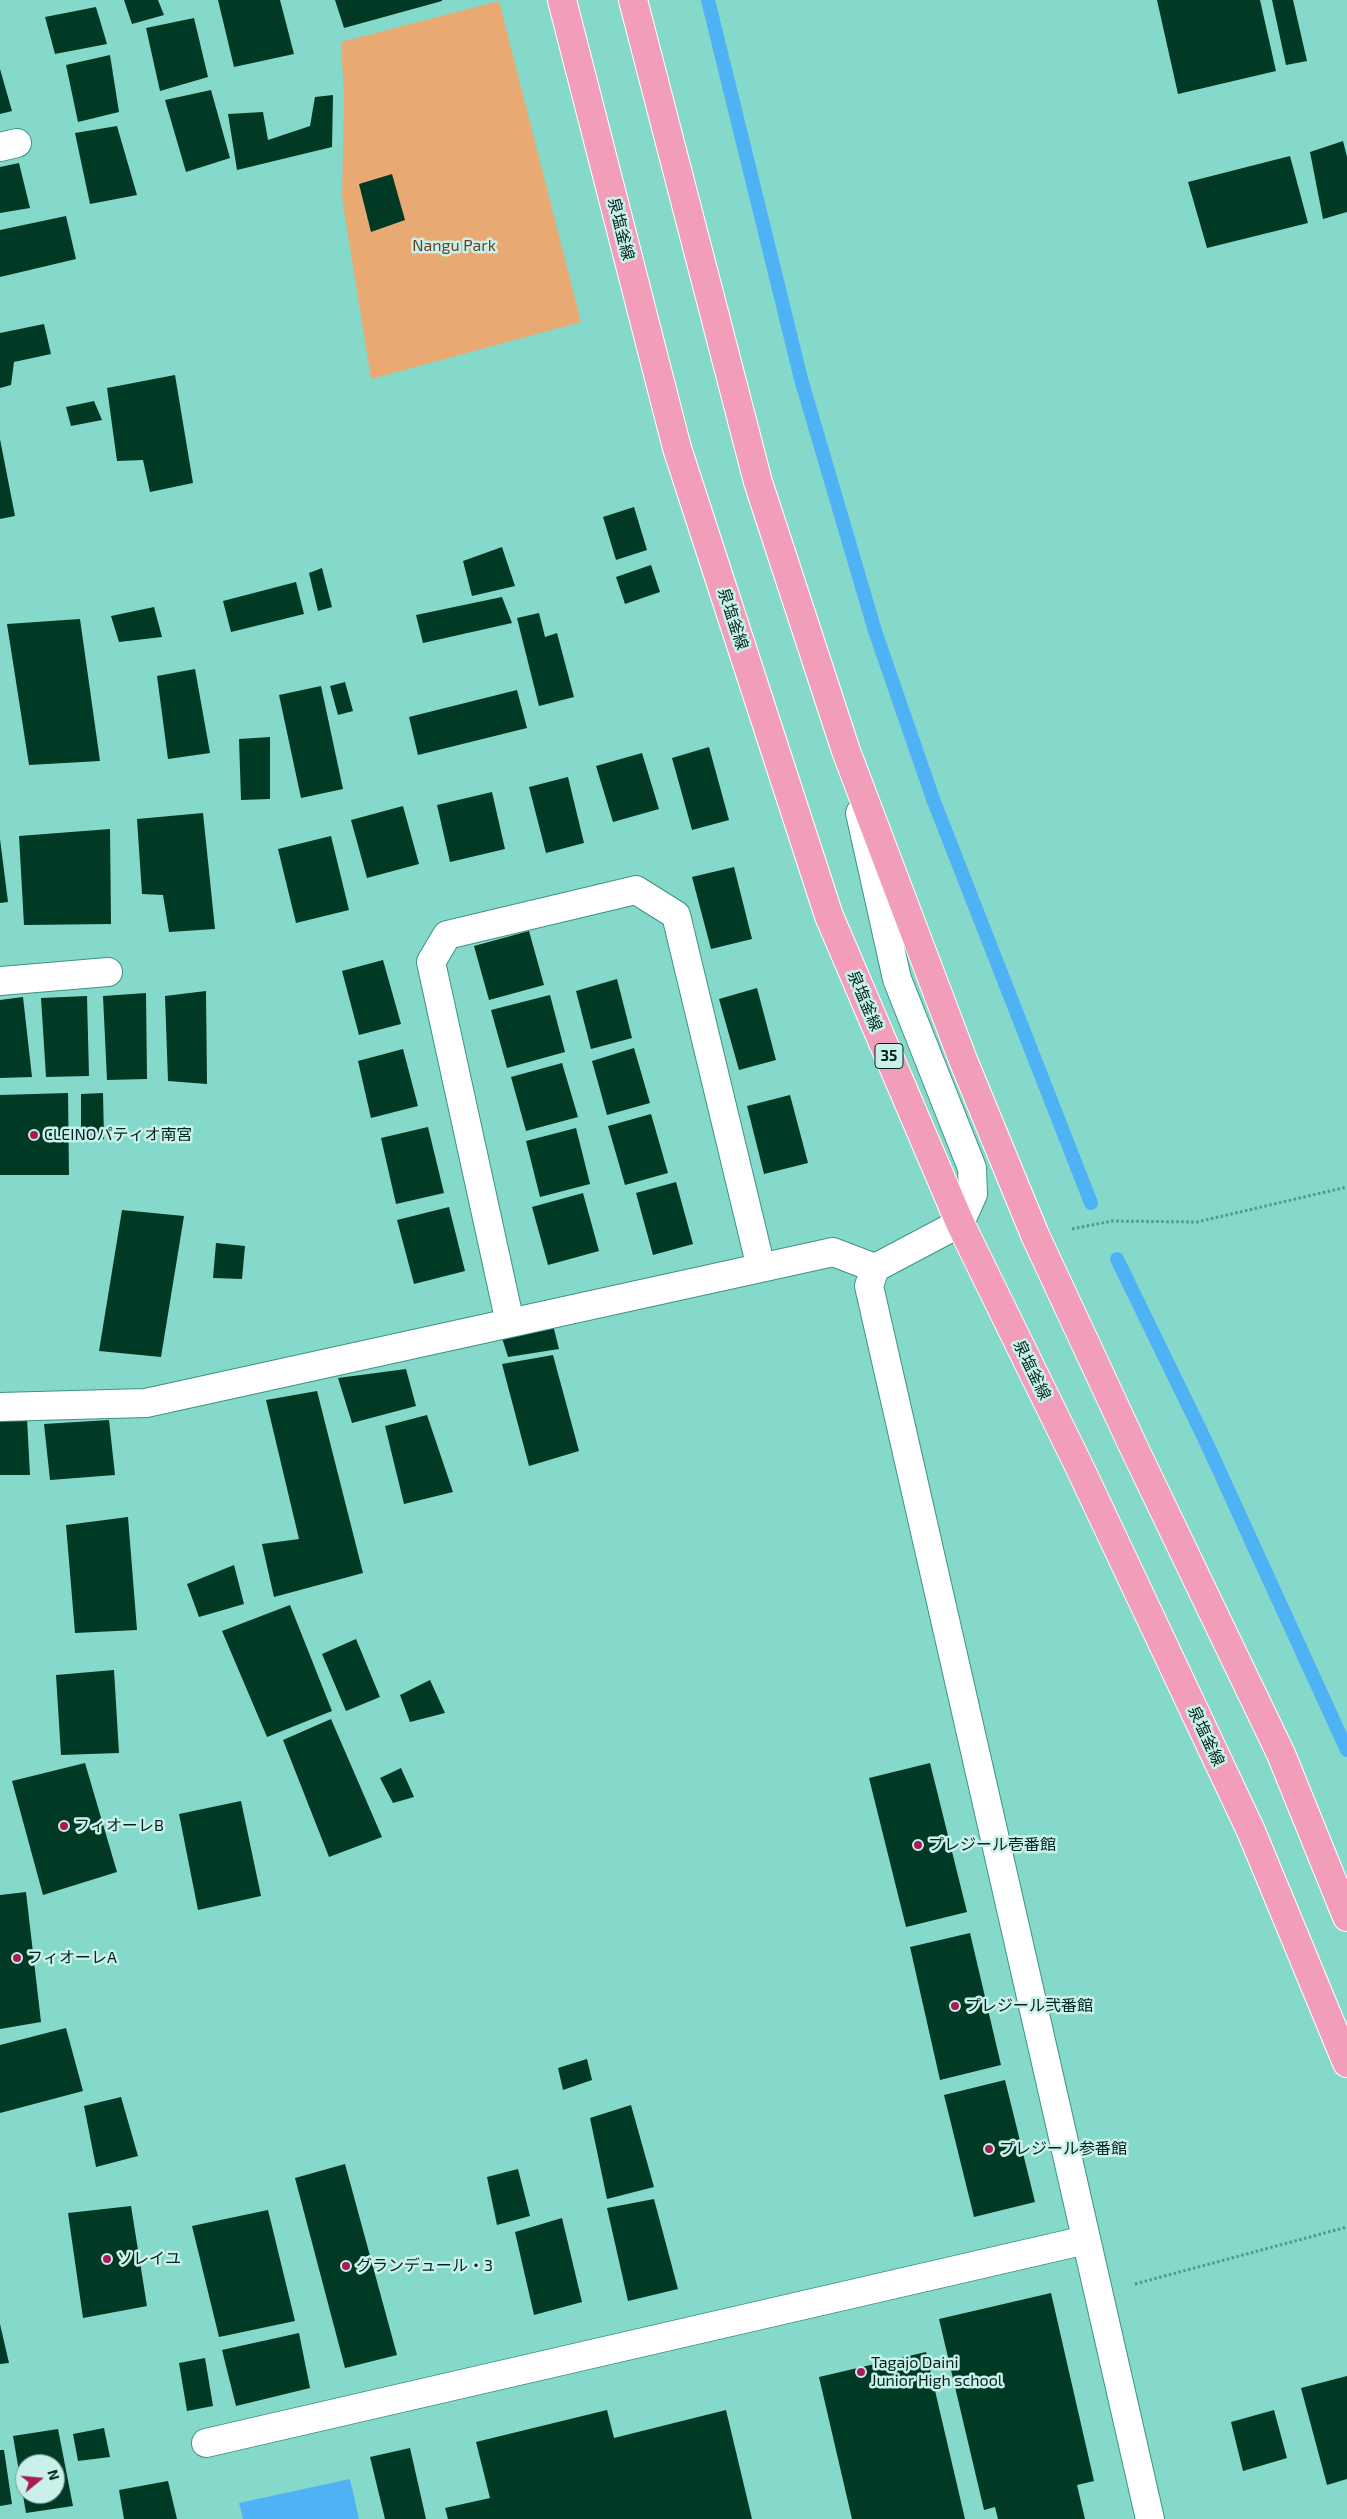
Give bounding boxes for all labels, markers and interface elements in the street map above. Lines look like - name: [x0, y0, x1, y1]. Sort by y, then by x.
- street label: 泉塩釜線: [604, 196, 638, 262]
- park label: Nangu Park: [412, 236, 496, 256]
- street label: 泉塩釜線: [714, 586, 752, 652]
- street label: 泉塩釜線: [844, 968, 886, 1034]
- road number: 35: [875, 1044, 903, 1068]
- place label: CLEINOパティオ南宮: [44, 1125, 192, 1145]
- marker: CLEINOパティオ南宮: [28, 1129, 40, 1141]
- street label: 泉塩釜線: [1009, 1337, 1055, 1403]
- street label: 泉塩釜線: [1184, 1703, 1228, 1769]
- place label: フィオーレB: [74, 1816, 164, 1836]
- marker: フィオーレB: [58, 1820, 70, 1832]
- place label: プレジール壱番館: [928, 1835, 1056, 1855]
- marker: プレジール壱番館: [912, 1839, 924, 1851]
- place label: フィオーレA: [27, 1948, 117, 1968]
- marker: フィオーレA: [11, 1952, 23, 1964]
- place label: プレジール弐番館: [965, 1996, 1093, 2016]
- marker: プレジール弐番館: [949, 2000, 961, 2012]
- place label: プレジール参番館: [999, 2139, 1127, 2159]
- marker: プレジール参番館: [983, 2143, 995, 2155]
- place label: ソレイユ: [117, 2249, 181, 2269]
- marker: ソレイユ: [101, 2253, 113, 2265]
- place label: グランデュール・3: [356, 2256, 493, 2276]
- marker: グランデュール・3: [340, 2260, 352, 2272]
- place label: Tagajo Daini Junior High school: [871, 2353, 1003, 2391]
- marker: Tagajo Daini Junior High school: [855, 2366, 867, 2378]
- north arrow: [15, 2454, 65, 2504]
- text: N: [44, 2467, 63, 2482]

